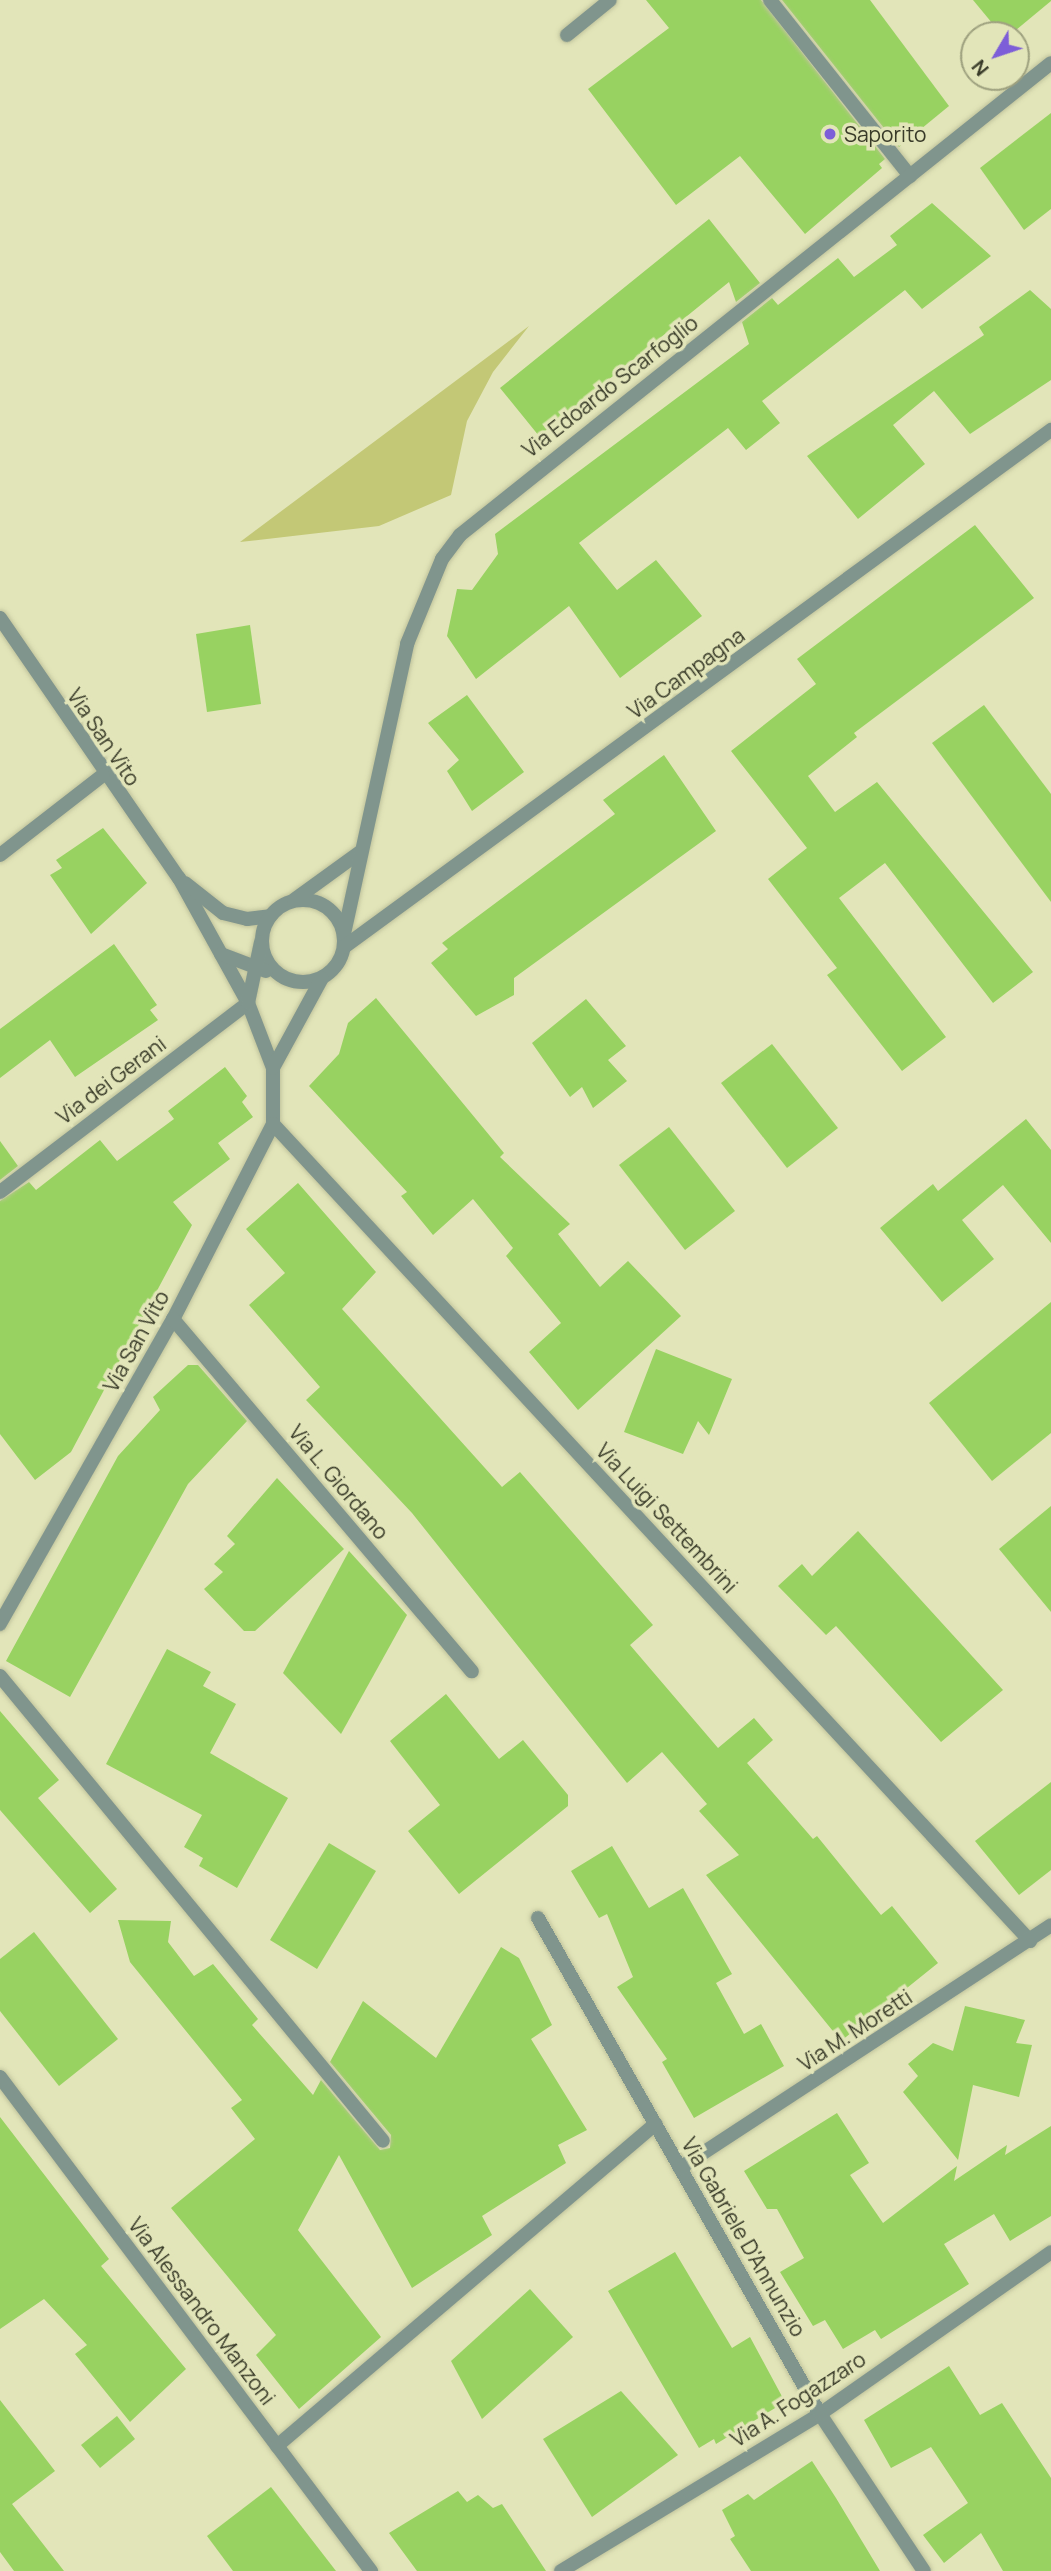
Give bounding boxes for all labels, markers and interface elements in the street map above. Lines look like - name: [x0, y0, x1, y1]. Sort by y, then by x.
- north arrow: [960, 21, 1030, 91]
- text: N: [966, 54, 995, 81]
- place label: Saporito: [844, 121, 926, 147]
- marker: Saporito: [822, 126, 838, 142]
- street label: Via Edoardo Scarfoglio: [517, 310, 703, 462]
- street label: Via Campagna: [623, 622, 749, 724]
- street label: Via San Vito: [62, 684, 146, 790]
- street label: Via dei Gerani: [51, 1031, 171, 1129]
- street label: Via San Vito: [98, 1286, 174, 1396]
- street label: Via L. Giordano: [284, 1420, 394, 1544]
- street label: Via Luigi Settembrini: [591, 1438, 743, 1598]
- street label: Via M. Moretti: [793, 1984, 917, 2076]
- street label: Via Gabriele D'Annunzio: [677, 2133, 811, 2341]
- street label: Via Alessandro Manzoni: [123, 2212, 281, 2410]
- street label: Via A. Fogazzaro: [726, 2346, 870, 2452]

